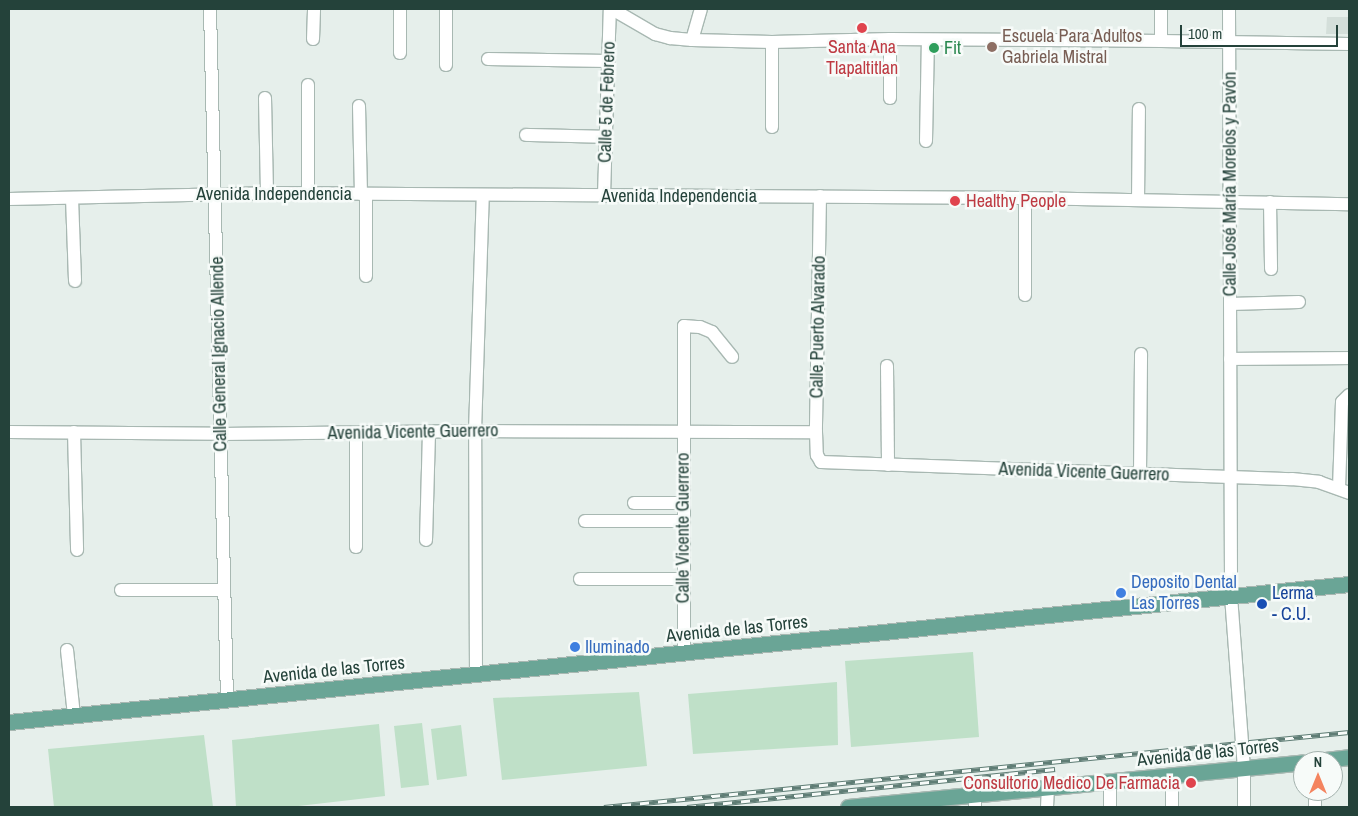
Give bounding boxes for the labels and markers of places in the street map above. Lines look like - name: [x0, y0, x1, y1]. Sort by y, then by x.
- marker: Santa Ana Tlapaltitlan: [855, 21, 869, 35]
- place label: Escuela Para Adultos Gabriela Mistral: [1002, 26, 1143, 68]
- place label: Santa Ana Tlapaltitlan: [826, 37, 898, 80]
- place label: Fit: [944, 37, 961, 59]
- marker: Escuela Para Adultos Gabriela Mistral: [986, 41, 998, 53]
- marker: Fit: [928, 42, 940, 54]
- place label: Healthy People: [966, 190, 1066, 212]
- marker: Healthy People: [948, 194, 962, 208]
- place label: Deposito Dental Las Torres: [1131, 572, 1237, 614]
- place label: Lerma - C.U.: [1272, 583, 1314, 626]
- marker: Deposito Dental Las Torres: [1115, 587, 1127, 599]
- marker: Lerma - C.U.: [1256, 598, 1268, 610]
- place label: Iluminado: [585, 636, 650, 658]
- marker: Iluminado: [569, 641, 581, 653]
- place label: Consultorio Medico De Farmacia: [963, 772, 1180, 794]
- marker: Consultorio Medico De Farmacia: [1184, 776, 1198, 790]

